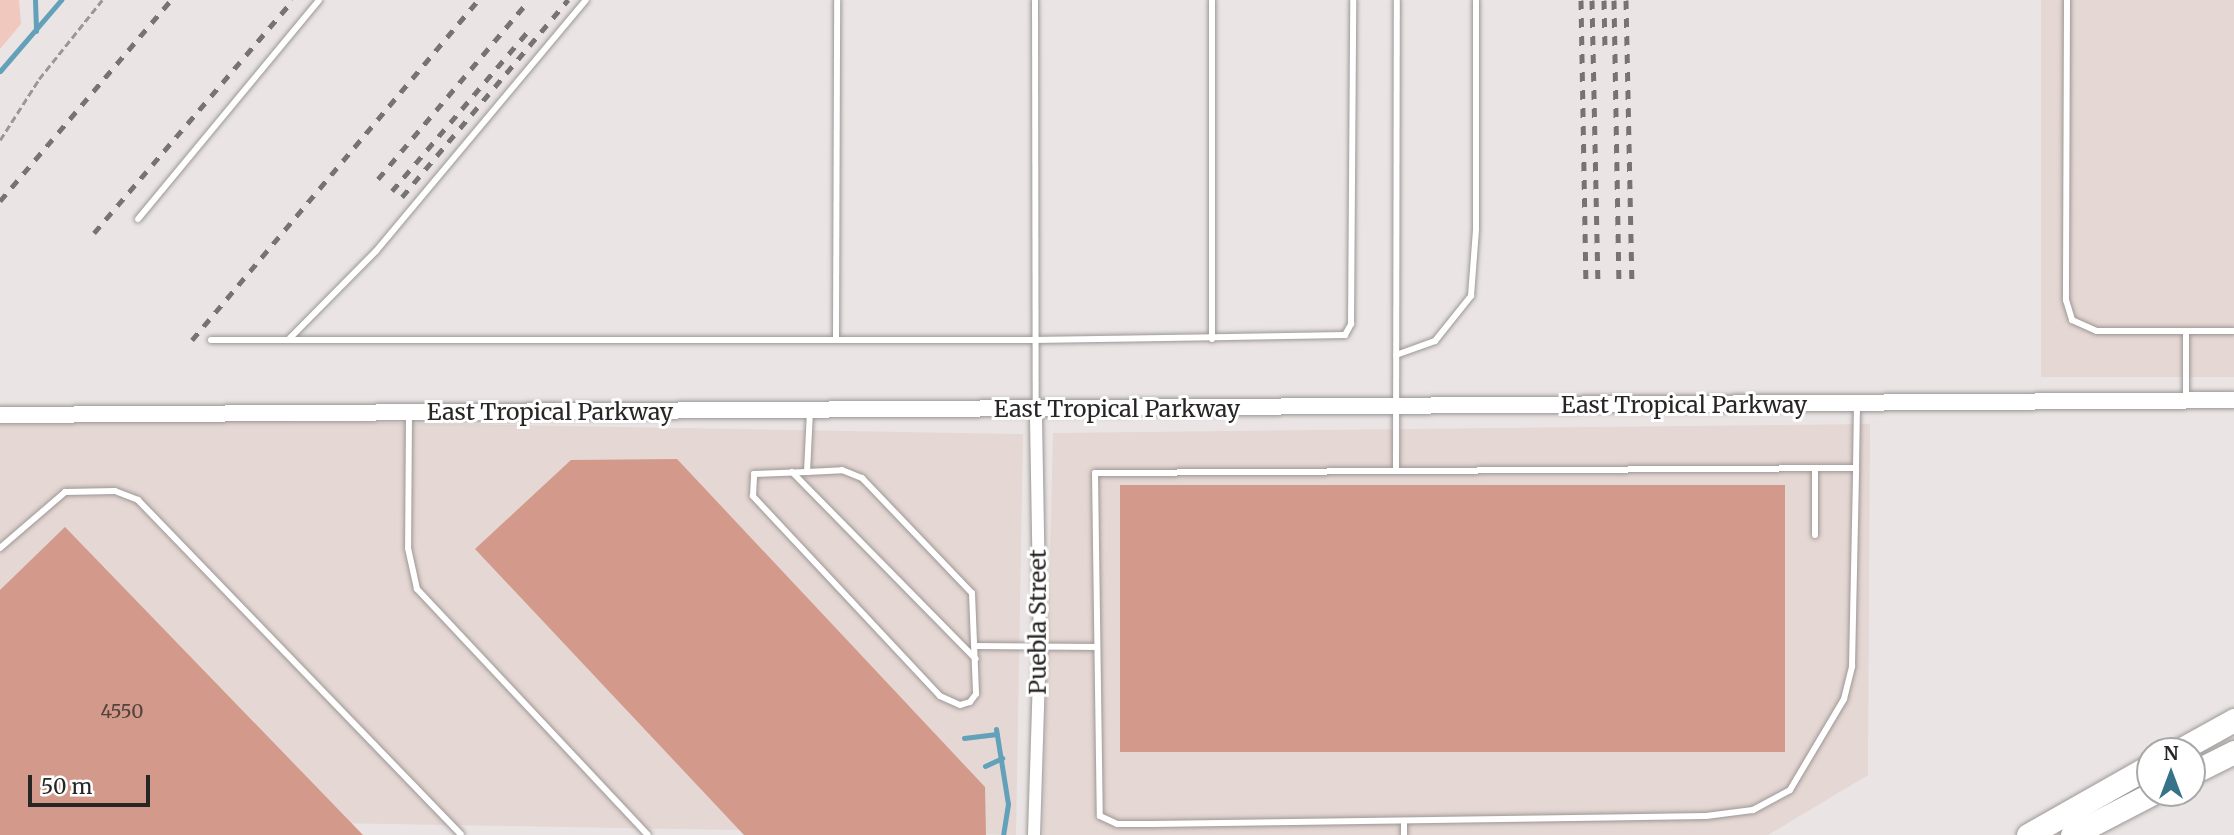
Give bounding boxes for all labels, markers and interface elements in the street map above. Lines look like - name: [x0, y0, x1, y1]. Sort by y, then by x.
- street label: East Tropical Parkway: [1561, 391, 1807, 419]
- street label: East Tropical Parkway: [994, 395, 1240, 423]
- street label: East Tropical Parkway: [427, 398, 673, 426]
- street label: Puebla Street: [1024, 549, 1052, 695]
- house number: 4550: [100, 701, 144, 723]
- north arrow: [2136, 737, 2206, 807]
- text: N: [2163, 741, 2179, 765]
- scale bar: [32, 762, 154, 806]
- text: 50 m: [41, 773, 92, 800]

